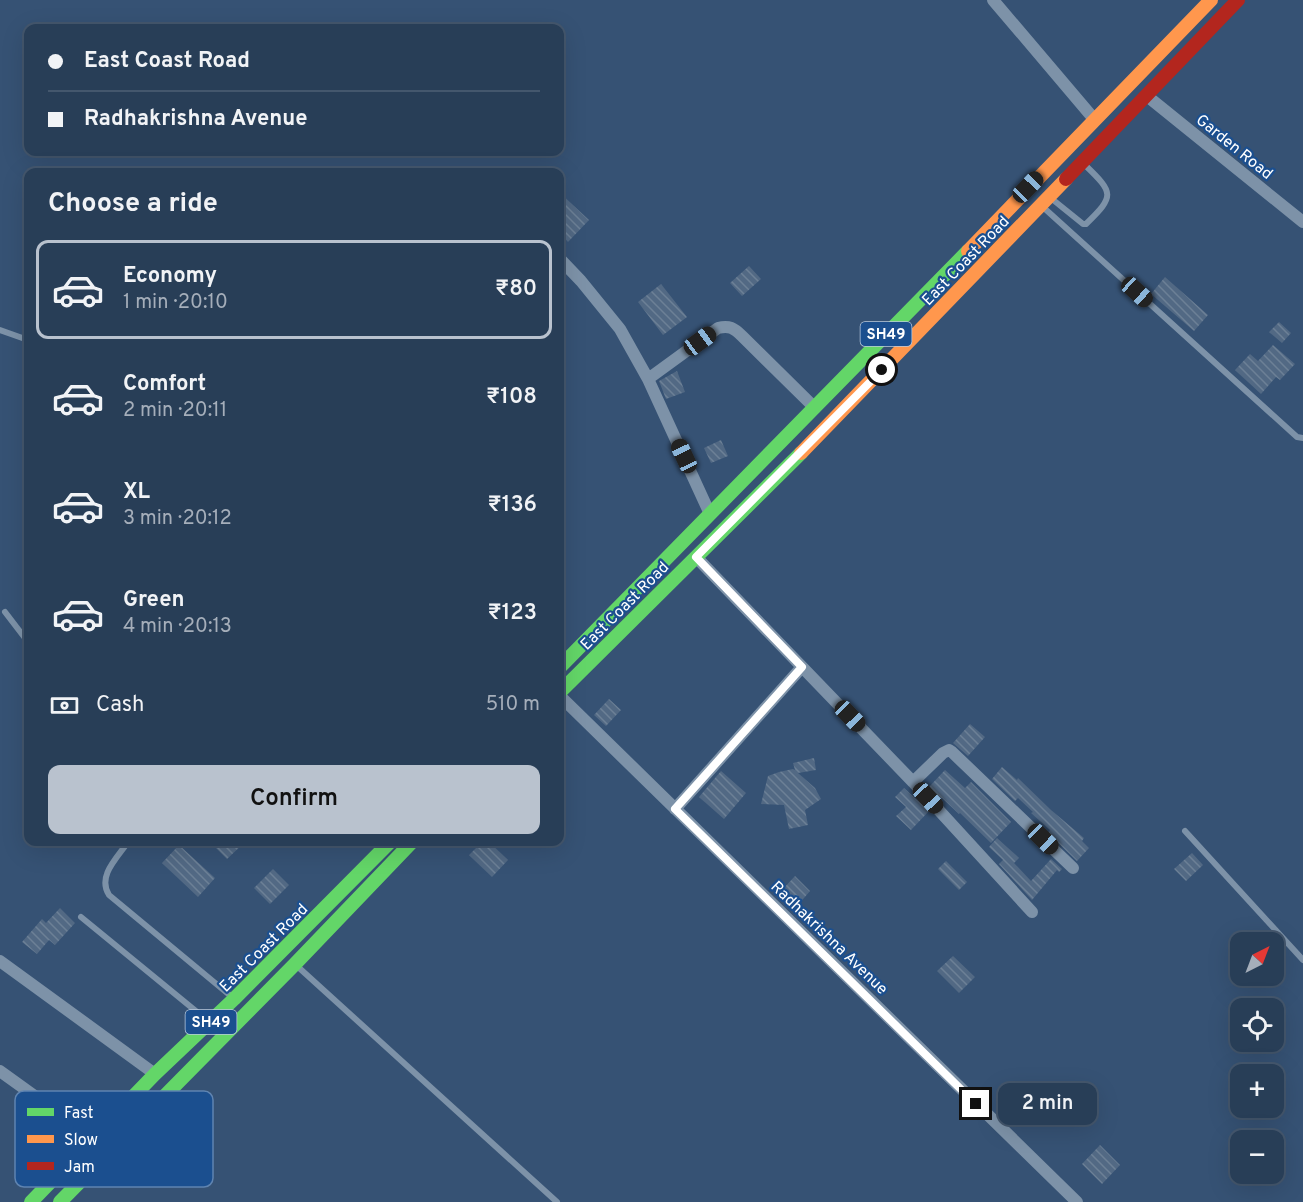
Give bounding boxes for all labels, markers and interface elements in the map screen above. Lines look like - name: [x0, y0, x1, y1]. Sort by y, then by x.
- text: East Coast Road: [84, 48, 250, 75]
- text: Radhakrishna Avenue: [84, 106, 307, 133]
- street label: Garden Road: [1191, 111, 1276, 185]
- car: [1009, 168, 1047, 206]
- text: Choose a ride: [48, 187, 218, 221]
- street label: East Coast Road: [919, 212, 1014, 311]
- icon: car: [51, 263, 105, 317]
- text: Economy: [123, 263, 217, 290]
- car: [1118, 273, 1156, 311]
- text: ₹80: [495, 276, 537, 303]
- text: 1 min · 20:10: [123, 290, 228, 316]
- road number: SH49: [860, 322, 912, 346]
- car: [680, 323, 720, 359]
- route start: [868, 356, 895, 383]
- icon: car: [51, 371, 105, 425]
- text: Comfort: [123, 371, 206, 398]
- text: ₹108: [486, 384, 537, 411]
- text: 2 min · 20:11: [123, 398, 227, 424]
- car: [668, 436, 700, 476]
- icon: car: [51, 479, 105, 533]
- text: XL: [123, 479, 150, 506]
- text: ₹136: [487, 492, 537, 519]
- text: 3 min · 20:12: [123, 506, 232, 532]
- street label: East Coast Road: [577, 558, 674, 655]
- icon: car: [51, 587, 105, 641]
- text: Green: [123, 587, 185, 614]
- text: ₹123: [487, 600, 537, 627]
- text: 4 min · 20:13: [123, 614, 232, 640]
- icon: cash: [48, 689, 81, 722]
- text: Cash: [96, 692, 145, 719]
- text: 510 m: [486, 692, 540, 718]
- car: [831, 697, 869, 735]
- button: Confirm: [48, 765, 540, 834]
- car: [909, 779, 947, 817]
- car: [1024, 820, 1062, 858]
- street label: Radhakrishna Avenue: [766, 877, 891, 1000]
- street label: East Coast Road: [216, 900, 313, 997]
- north arrow: [1230, 932, 1284, 986]
- map controls: [1230, 932, 1284, 1184]
- button: locate: [1230, 998, 1284, 1052]
- road number: SH49: [186, 1010, 236, 1034]
- button: +: [1230, 1064, 1284, 1118]
- callout: 2 min: [997, 1083, 1096, 1125]
- route end: [962, 1090, 989, 1117]
- legend: [15, 1091, 213, 1187]
- text: 2 min: [1022, 1091, 1073, 1117]
- text: Fast: [64, 1104, 94, 1124]
- button: −: [1230, 1130, 1284, 1184]
- text: Slow: [64, 1131, 98, 1151]
- text: Jam: [64, 1158, 95, 1178]

